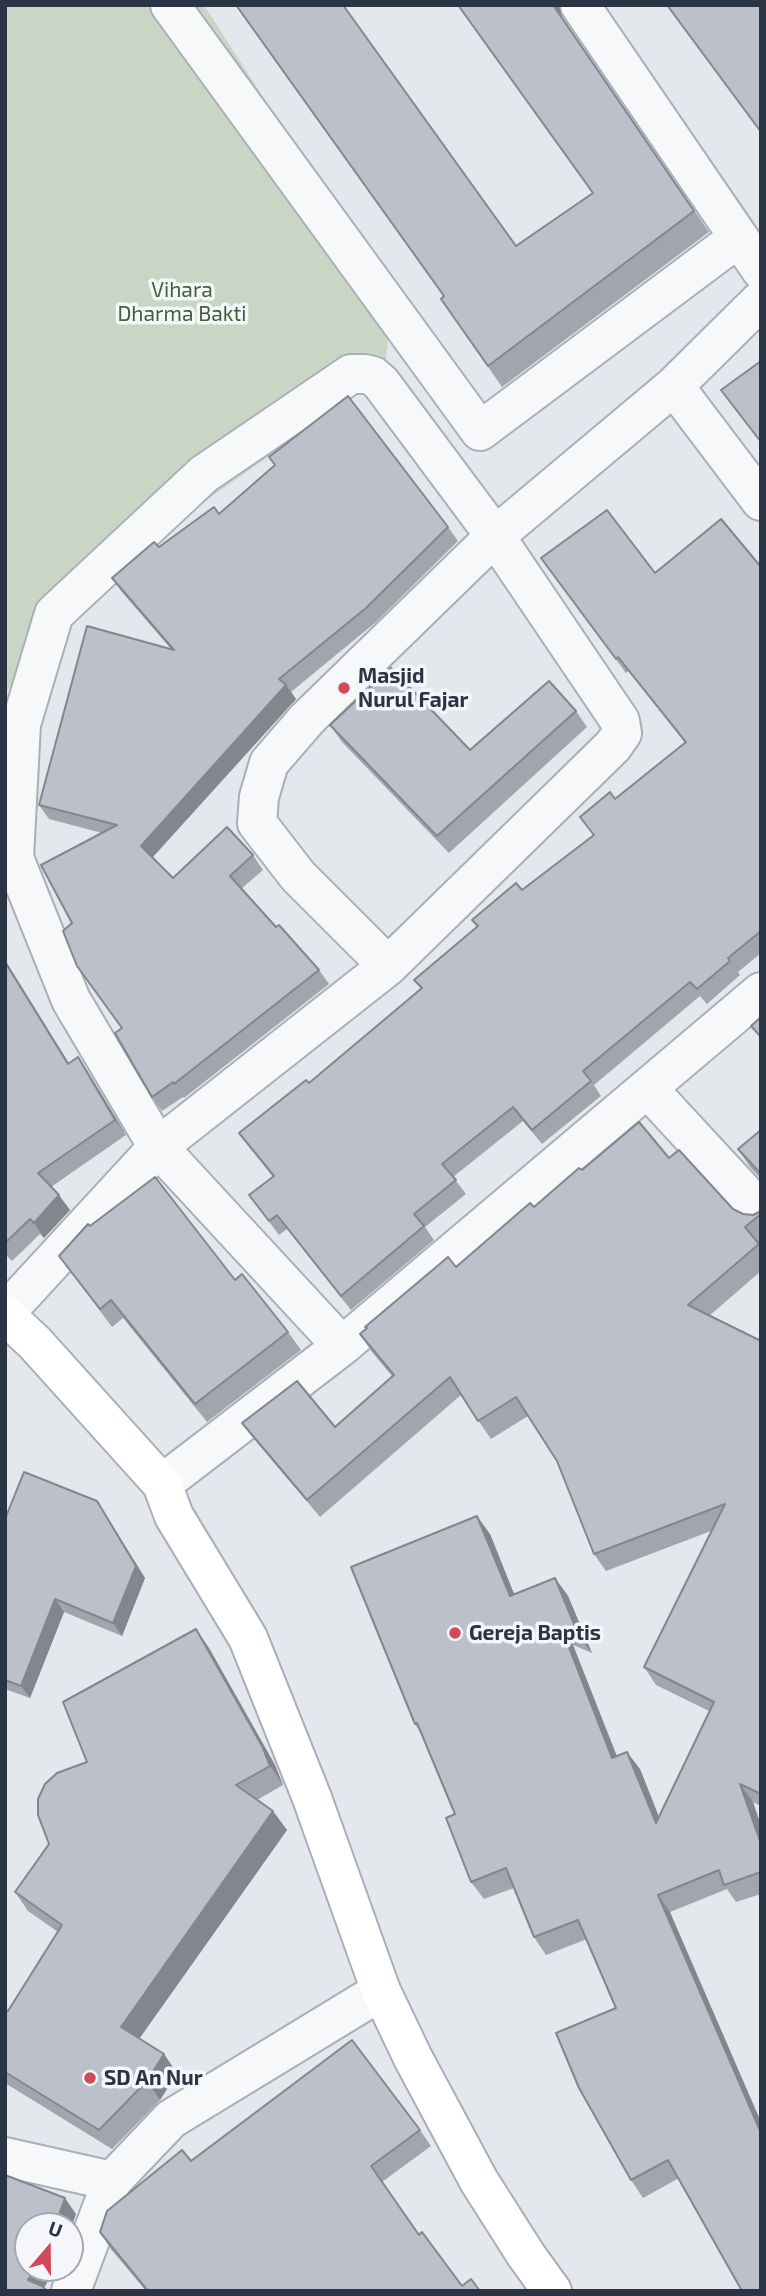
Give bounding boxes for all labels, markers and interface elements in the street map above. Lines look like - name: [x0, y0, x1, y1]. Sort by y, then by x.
- park label: Vihara Dharma Bakti: [117, 277, 247, 327]
- place label: Masjid Nurul Fajar: [358, 663, 468, 713]
- marker: Masjid Nurul Fajar: [336, 680, 352, 696]
- place label: Gereja Baptis: [469, 1620, 601, 1646]
- marker: Gereja Baptis: [447, 1625, 463, 1641]
- place label: SD An Nur: [104, 2065, 203, 2091]
- marker: SD An Nur: [82, 2070, 98, 2086]
- north arrow: [14, 2212, 84, 2282]
- text: U: [46, 2216, 66, 2242]

